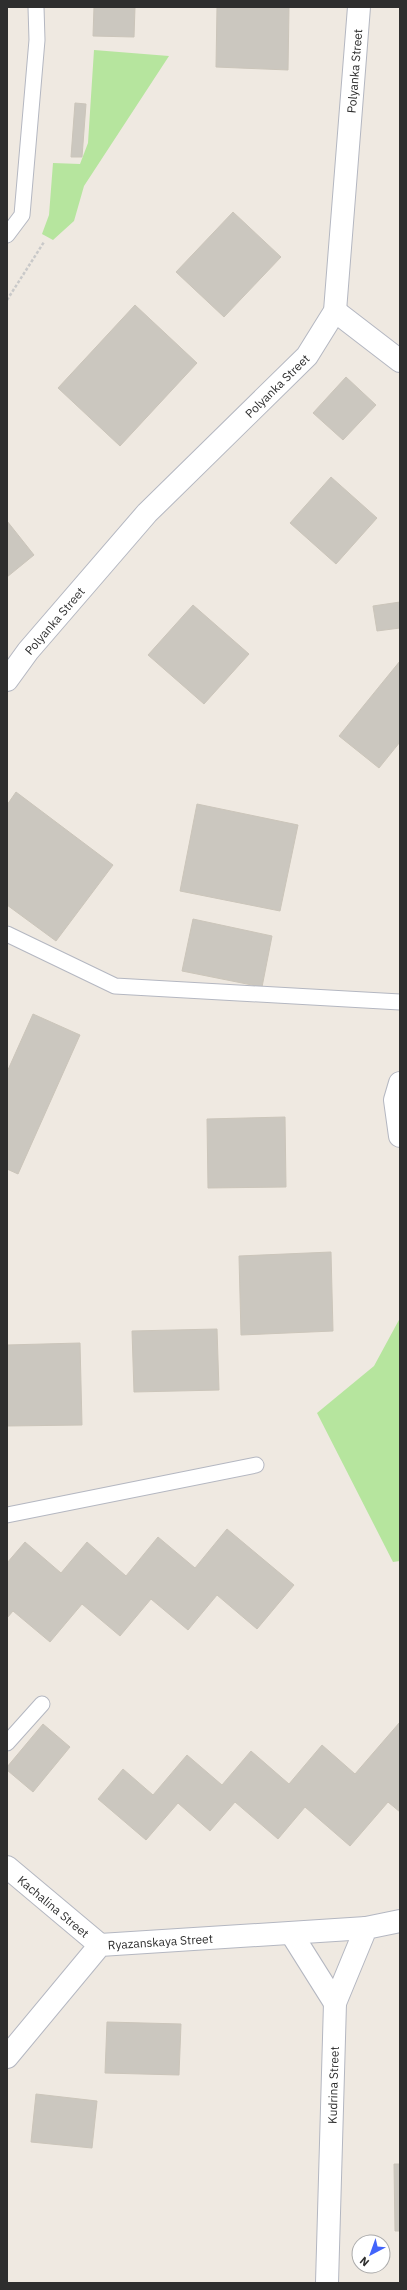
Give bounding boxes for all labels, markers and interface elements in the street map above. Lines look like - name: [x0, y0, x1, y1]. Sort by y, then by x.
- street label: Polyanka Street: [343, 28, 365, 114]
- street label: Polyanka Street: [241, 351, 312, 420]
- street label: Polyanka Street: [21, 584, 88, 657]
- street label: Kachalina Street: [15, 1872, 92, 1940]
- street label: Ryazanskaya Street: [107, 1930, 213, 1952]
- street label: Kudrina Street: [324, 2046, 341, 2124]
- north arrow: [351, 2234, 391, 2274]
- text: N: [357, 2254, 372, 2269]

